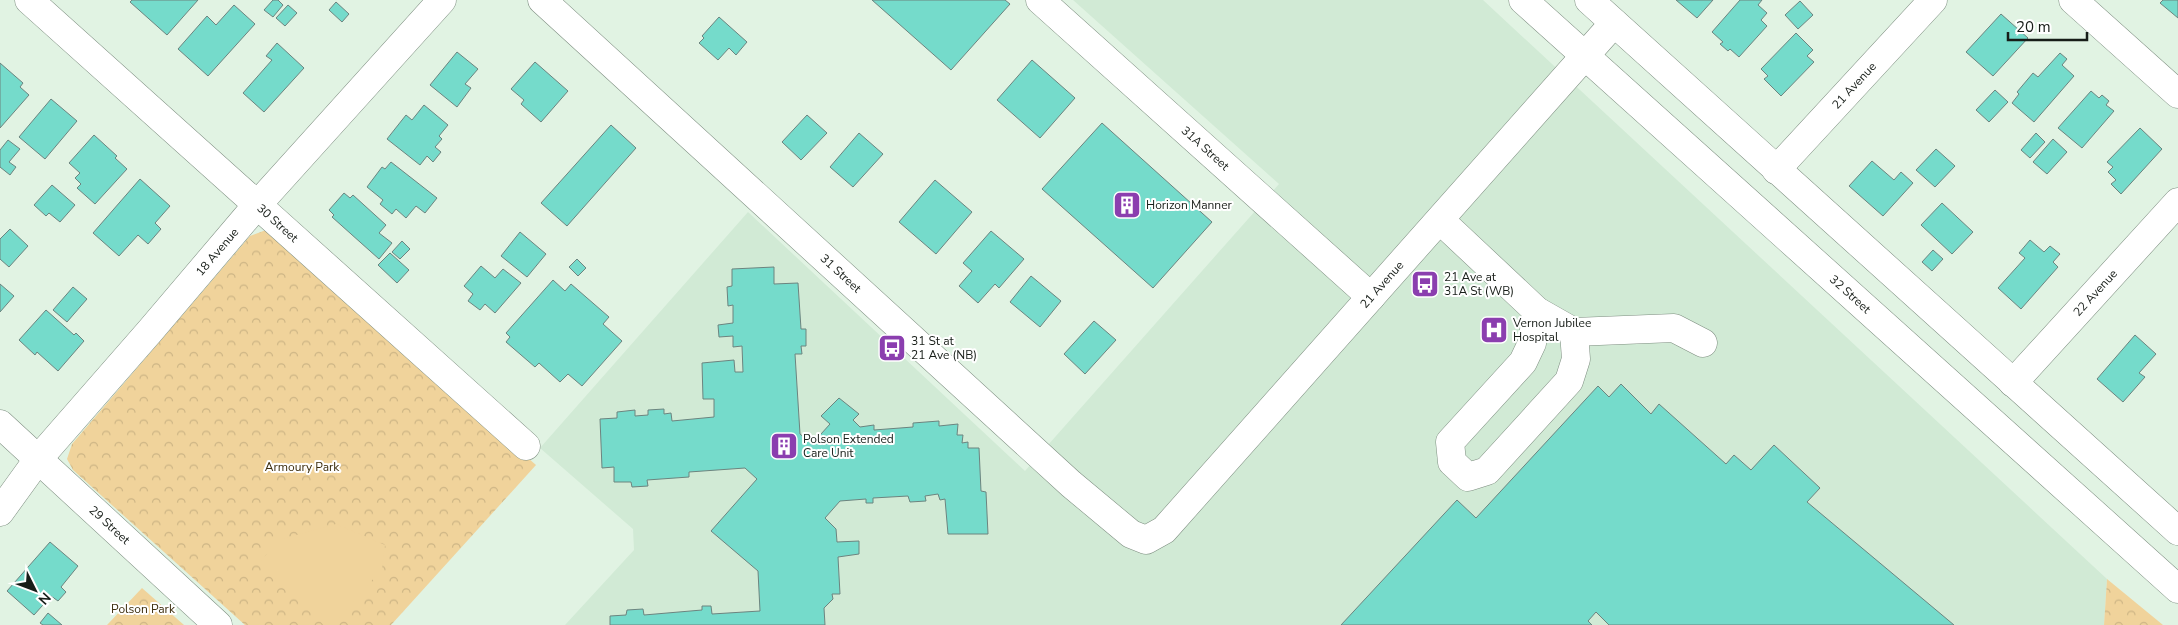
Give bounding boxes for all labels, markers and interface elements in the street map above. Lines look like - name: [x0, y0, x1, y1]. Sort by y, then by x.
- scale bar: [2008, 10, 2087, 42]
- text: 20 m: [2016, 17, 2051, 37]
- street label: 21 Avenue: [1828, 59, 1880, 112]
- street label: 31A Street: [1178, 123, 1233, 174]
- building icon: Horizon Manner: [1112, 190, 1142, 220]
- place label: Horizon Manner: [1146, 197, 1233, 213]
- street label: 30 Street: [254, 200, 302, 246]
- street label: 18 Avenue: [192, 225, 242, 279]
- street label: 31 Street: [817, 251, 865, 297]
- street label: 21 Avenue: [1356, 257, 1407, 312]
- street label: 22 Avenue: [2070, 266, 2121, 320]
- bus stop icon: 21 Ave at 31A St (WB): [1410, 269, 1440, 299]
- place label: 21 Ave at 31A St (WB): [1444, 269, 1514, 299]
- street label: 32 Street: [1826, 271, 1875, 317]
- hospital icon: Vernon Jubilee Hospital: [1479, 315, 1509, 345]
- place label: Vernon Jubilee Hospital: [1512, 315, 1591, 345]
- bus stop icon: 31 St at 21 Ave (NB): [877, 333, 907, 363]
- place label: 31 St at 21 Ave (NB): [911, 333, 977, 363]
- building icon: Polson Extended Care Unit: [769, 431, 799, 461]
- place label: Polson Extended Care Unit: [803, 431, 894, 461]
- park label: Armoury Park: [265, 459, 340, 475]
- street label: 29 Street: [86, 502, 134, 548]
- north arrow: [10, 565, 60, 615]
- text: N: [34, 588, 55, 609]
- park label: Polson Park: [111, 601, 176, 617]

